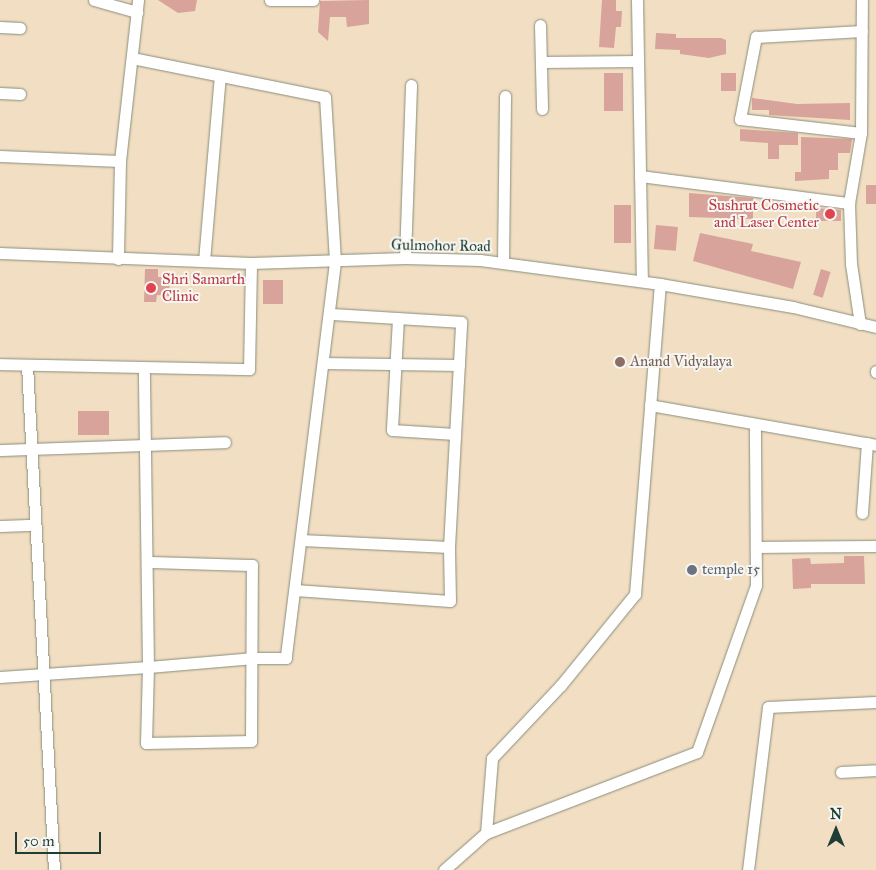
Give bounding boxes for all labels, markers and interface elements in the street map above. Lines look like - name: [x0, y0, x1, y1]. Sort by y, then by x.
- place label: Sushrut Cosmetic and Laser Center: [708, 196, 819, 231]
- marker: Sushrut Cosmetic and Laser Center: [823, 207, 837, 221]
- street label: Gulmohor Road: [391, 236, 491, 256]
- place label: Shri Samarth Clinic: [162, 270, 245, 305]
- marker: Shri Samarth Clinic: [144, 281, 158, 295]
- place label: Anand Vidyalaya: [630, 353, 732, 371]
- marker: Anand Vidyalaya: [614, 356, 626, 368]
- place label: temple 15: [702, 561, 760, 579]
- marker: temple 15: [686, 564, 698, 576]
- north arrow: [811, 805, 861, 855]
- text: N: [830, 806, 842, 823]
- scale bar: [18, 822, 104, 854]
- text: 50 m: [23, 832, 55, 850]

